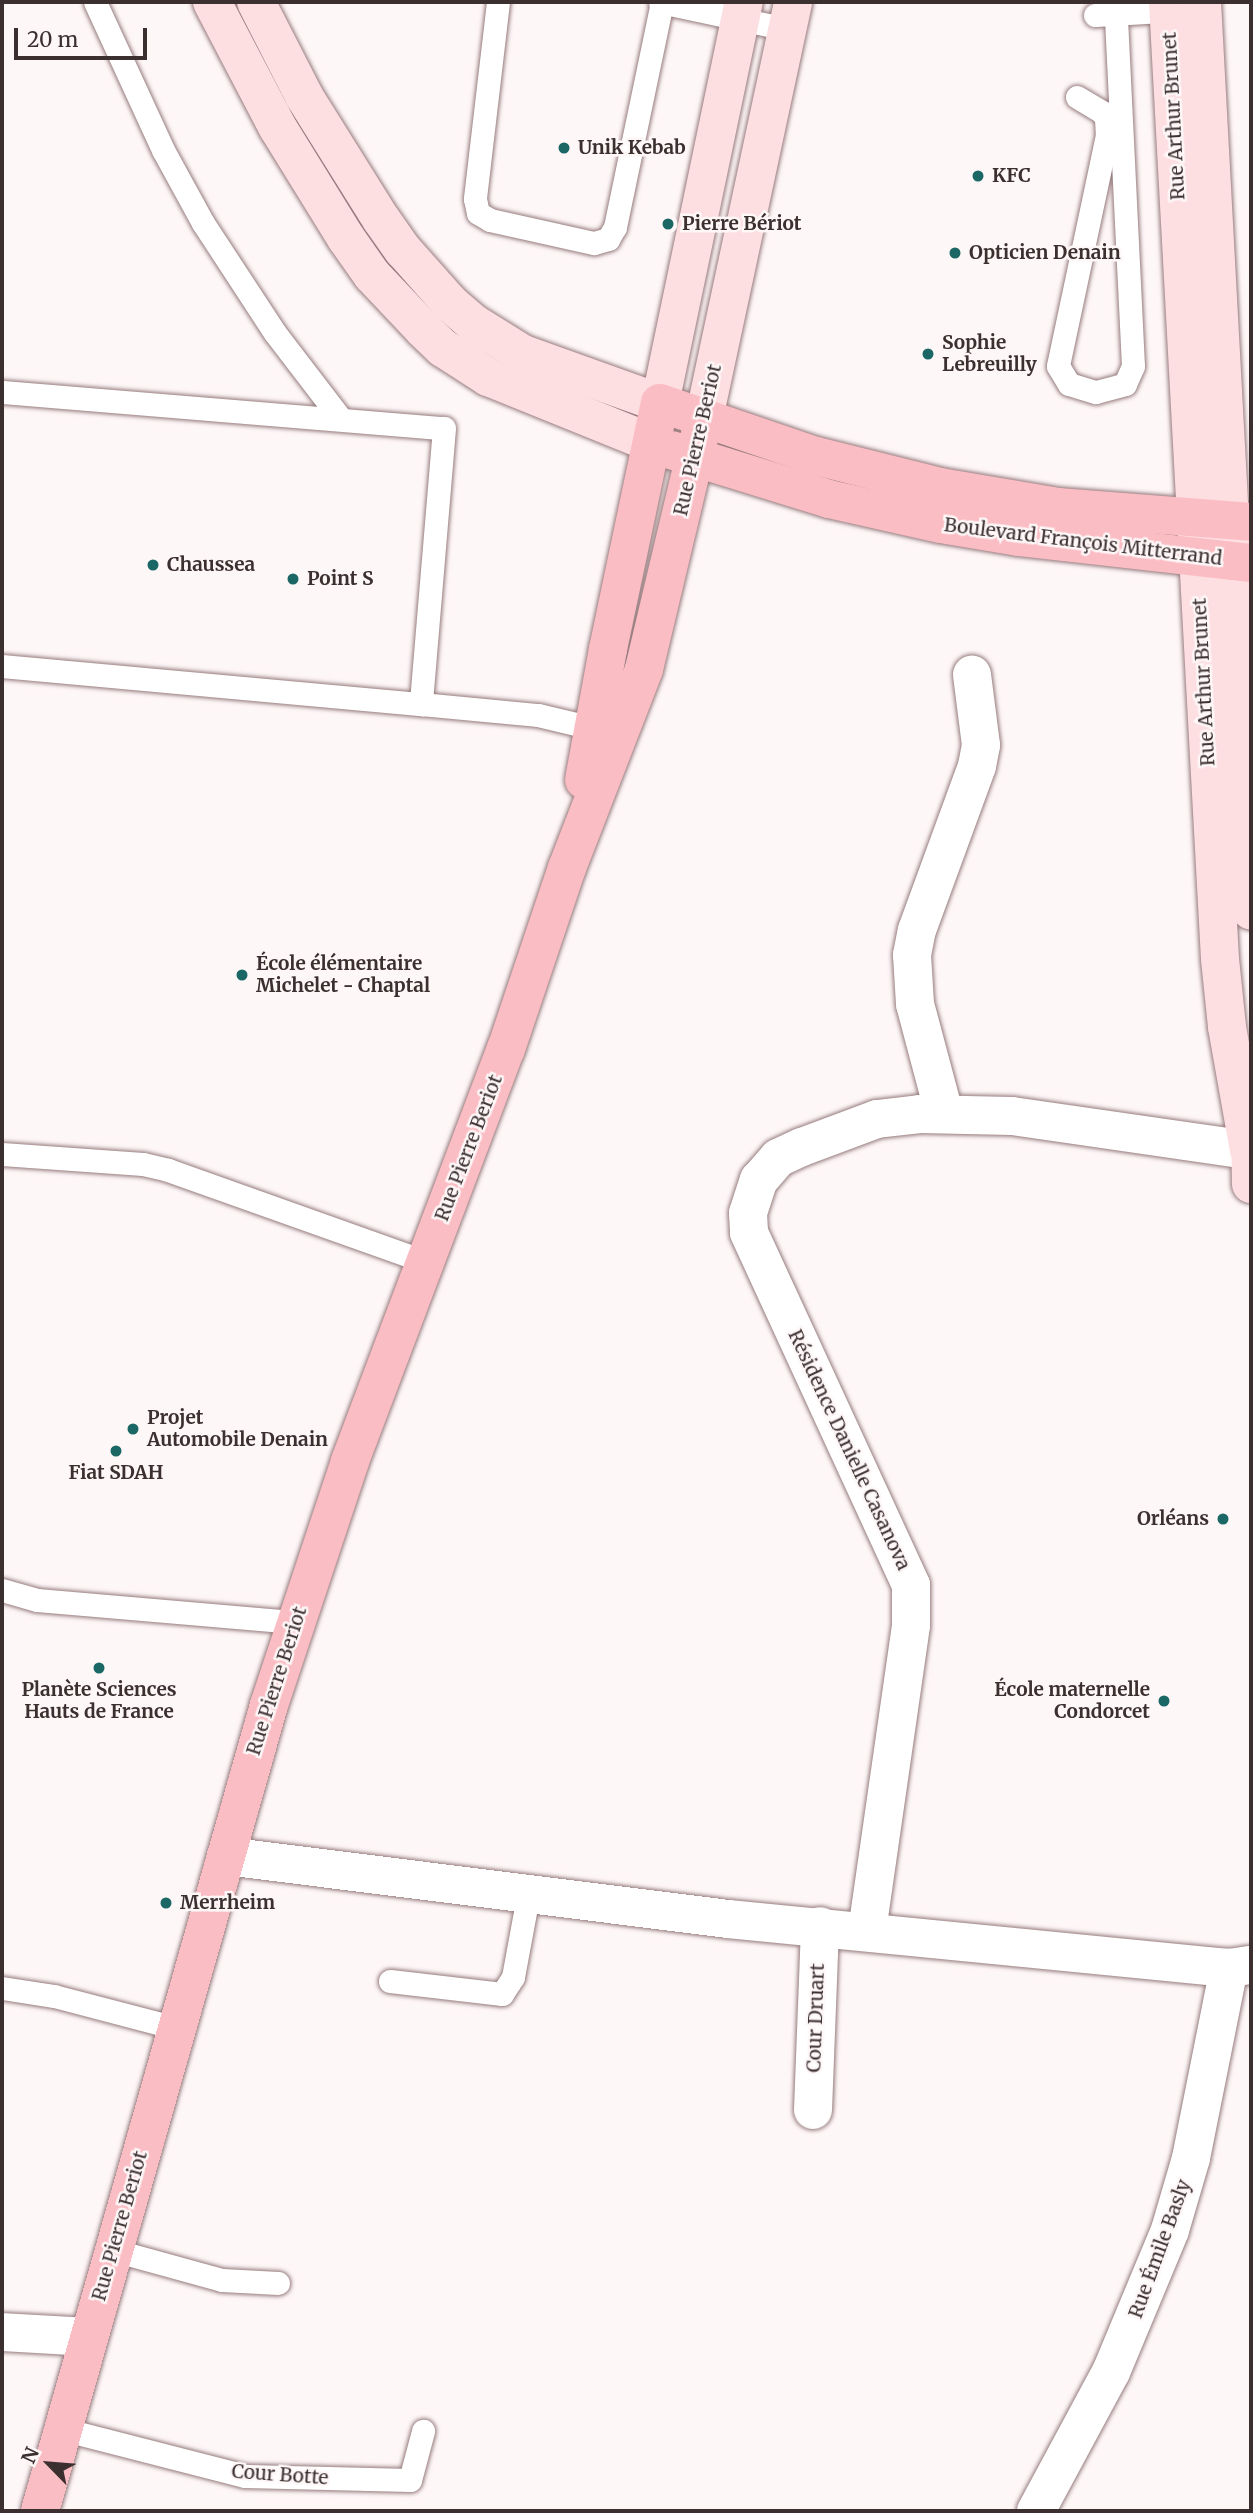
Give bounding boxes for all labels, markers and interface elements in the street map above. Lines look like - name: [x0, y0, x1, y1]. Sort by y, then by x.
- scale bar: [18, 14, 150, 58]
- text: 20 m: [27, 26, 78, 53]
- street label: Rue Arthur Brunet: [1158, 31, 1190, 201]
- place label: Unik Kebab: [578, 137, 686, 159]
- marker: Unik Kebab: [556, 140, 572, 156]
- place label: KFC: [992, 165, 1031, 187]
- marker: KFC: [970, 168, 986, 184]
- place label: Pierre Bériot: [682, 213, 802, 235]
- marker: Pierre Bériot: [660, 216, 676, 232]
- place label: Opticien Denain: [969, 242, 1121, 264]
- marker: Opticien Denain: [947, 245, 963, 261]
- place label: Sophie Lebreuilly: [942, 332, 1037, 376]
- marker: Sophie Lebreuilly: [920, 346, 936, 362]
- street label: Rue Pierre Beriot: [669, 362, 727, 518]
- street label: Boulevard François Mitterrand: [943, 514, 1223, 570]
- place label: Chaussea: [167, 554, 255, 576]
- marker: Chaussea: [145, 557, 161, 573]
- place label: Point S: [307, 568, 373, 590]
- marker: Point S: [285, 571, 301, 587]
- street label: Rue Arthur Brunet: [1188, 597, 1220, 767]
- place label: École élémentaire Michelet - Chaptal: [256, 953, 430, 997]
- marker: École élémentaire Michelet - Chaptal: [234, 967, 250, 983]
- street label: Rue Pierre Beriot: [431, 1072, 507, 1224]
- street label: Résidence Danielle Casanova: [783, 1326, 915, 1574]
- place label: Projet Automobile Denain: [147, 1407, 328, 1451]
- marker: Projet Automobile Denain: [125, 1421, 141, 1437]
- marker: Fiat SDAH: [108, 1443, 124, 1459]
- place label: Fiat SDAH: [68, 1462, 164, 1484]
- place label: Orléans: [1137, 1508, 1209, 1530]
- marker: Orléans: [1215, 1511, 1231, 1527]
- street label: Rue Pierre Beriot: [242, 1604, 312, 1758]
- marker: Planète Sciences Hauts de France: [91, 1660, 107, 1676]
- place label: Planète Sciences Hauts de France: [21, 1679, 177, 1723]
- place label: École maternelle Condorcet: [994, 1679, 1150, 1723]
- marker: École maternelle Condorcet: [1156, 1693, 1172, 1709]
- place label: Merrheim: [180, 1892, 275, 1914]
- marker: Merrheim: [158, 1895, 174, 1911]
- street label: Cour Druart: [803, 1963, 829, 2073]
- street label: Rue Pierre Beriot: [88, 2148, 152, 2304]
- street label: Rue Émile Basly: [1124, 2177, 1196, 2321]
- north arrow: [14, 2429, 84, 2499]
- text: N: [16, 2443, 44, 2467]
- street label: Cour Botte: [231, 2460, 329, 2490]

